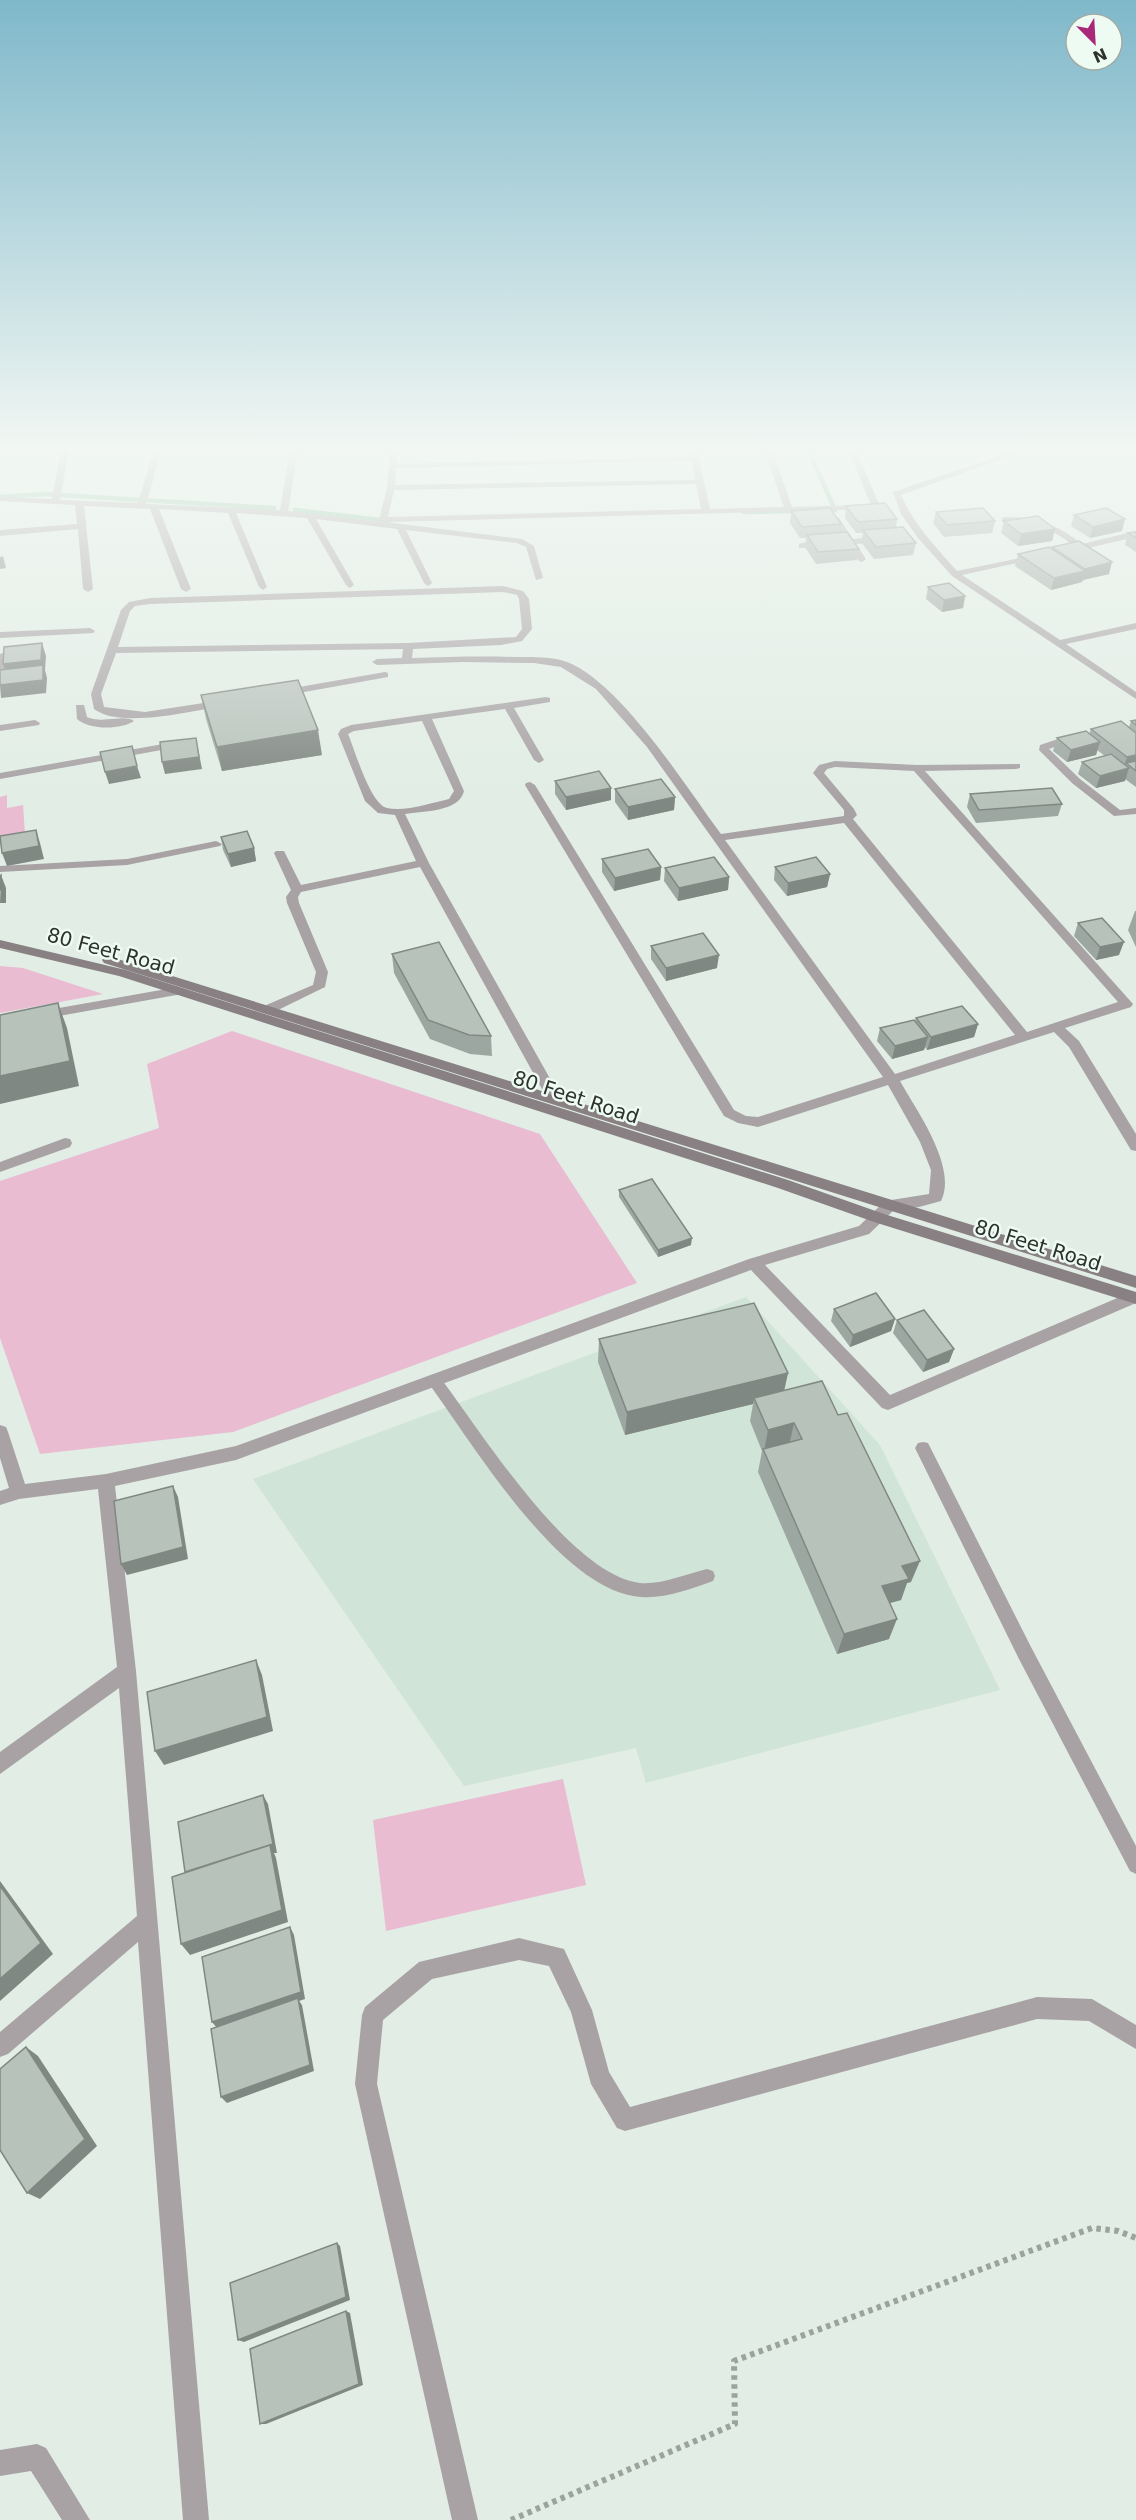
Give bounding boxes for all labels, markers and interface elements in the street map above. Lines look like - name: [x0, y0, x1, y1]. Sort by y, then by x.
- north arrow: [1064, 12, 1124, 72]
- text: N: [1090, 44, 1110, 67]
- street label: 80 Feet Road: [45, 922, 177, 980]
- street label: 80 Feet Road: [510, 1065, 642, 1129]
- street label: 80 Feet Road: [972, 1214, 1104, 1276]

